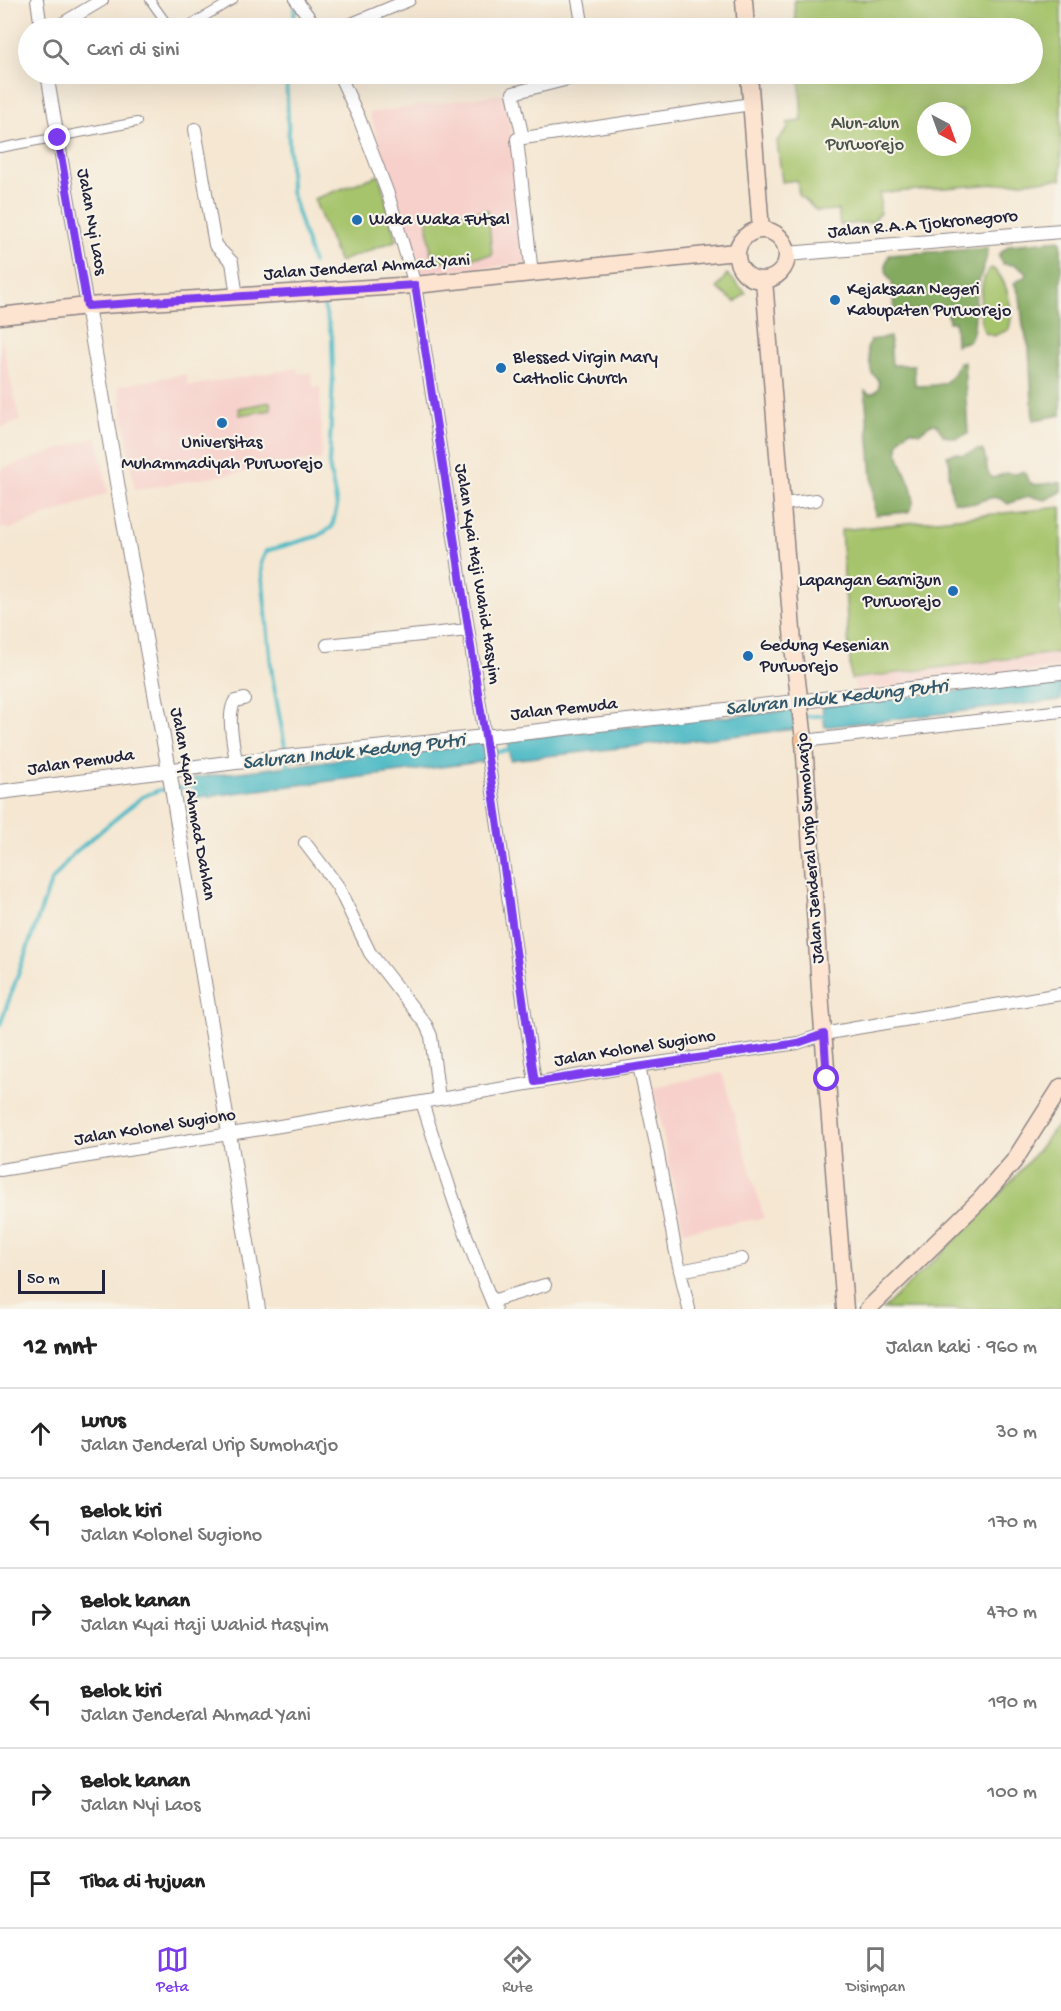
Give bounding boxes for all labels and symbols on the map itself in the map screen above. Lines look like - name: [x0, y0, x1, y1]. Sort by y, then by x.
- north arrow: [917, 102, 971, 156]
- park label: Alun-alun Purworejo: [825, 114, 904, 156]
- route end: [44, 124, 70, 150]
- street label: Jalan Nyi Laos: [71, 167, 111, 278]
- street label: Jalan R.A.A Tjokronegoro: [827, 206, 1019, 244]
- place label: Waka Waka Futsal: [369, 210, 510, 231]
- marker: Waka Waka Futsal: [350, 213, 364, 227]
- street label: Jalan Jenderal Ahmad Yani: [263, 250, 471, 286]
- place label: Kejaksaan Negeri Kabupaten Purworejo: [847, 280, 1011, 322]
- marker: Kejaksaan Negeri Kabupaten Purworejo: [828, 293, 842, 307]
- place label: Blessed Virgin Mary Catholic Church: [512, 348, 658, 390]
- marker: Blessed Virgin Mary Catholic Church: [494, 361, 508, 375]
- marker: Universitas Muhammadiyah Purworejo: [215, 416, 229, 430]
- place label: Universitas Muhammadiyah Purworejo: [121, 433, 323, 475]
- street label: Jalan Kyai Haji Wahid Hasyim: [449, 462, 505, 686]
- place label: Lapangan Garnizun Purworejo: [799, 571, 941, 613]
- marker: Lapangan Garnizun Purworejo: [946, 584, 960, 598]
- place label: Gedung Kesenian Purworejo: [759, 636, 889, 678]
- marker: Gedung Kesenian Purworejo: [741, 649, 755, 663]
- water label: Saluran Induk Kedung Putri: [725, 676, 952, 722]
- street label: Jalan Pemuda: [510, 694, 619, 726]
- street label: Jalan Kyai Ahmad Dahlan: [165, 706, 219, 902]
- water label: Saluran Induk Kedung Putri: [242, 730, 469, 776]
- street label: Jalan Jenderal Urip Sumoharjo: [792, 732, 830, 964]
- street label: Jalan Pemuda: [26, 745, 137, 781]
- street label: Jalan Kolonel Sugiono: [553, 1026, 717, 1072]
- route start: [813, 1065, 839, 1091]
- street label: Jalan Kolonel Sugiono: [73, 1105, 237, 1151]
- scale bar: [18, 1267, 105, 1294]

